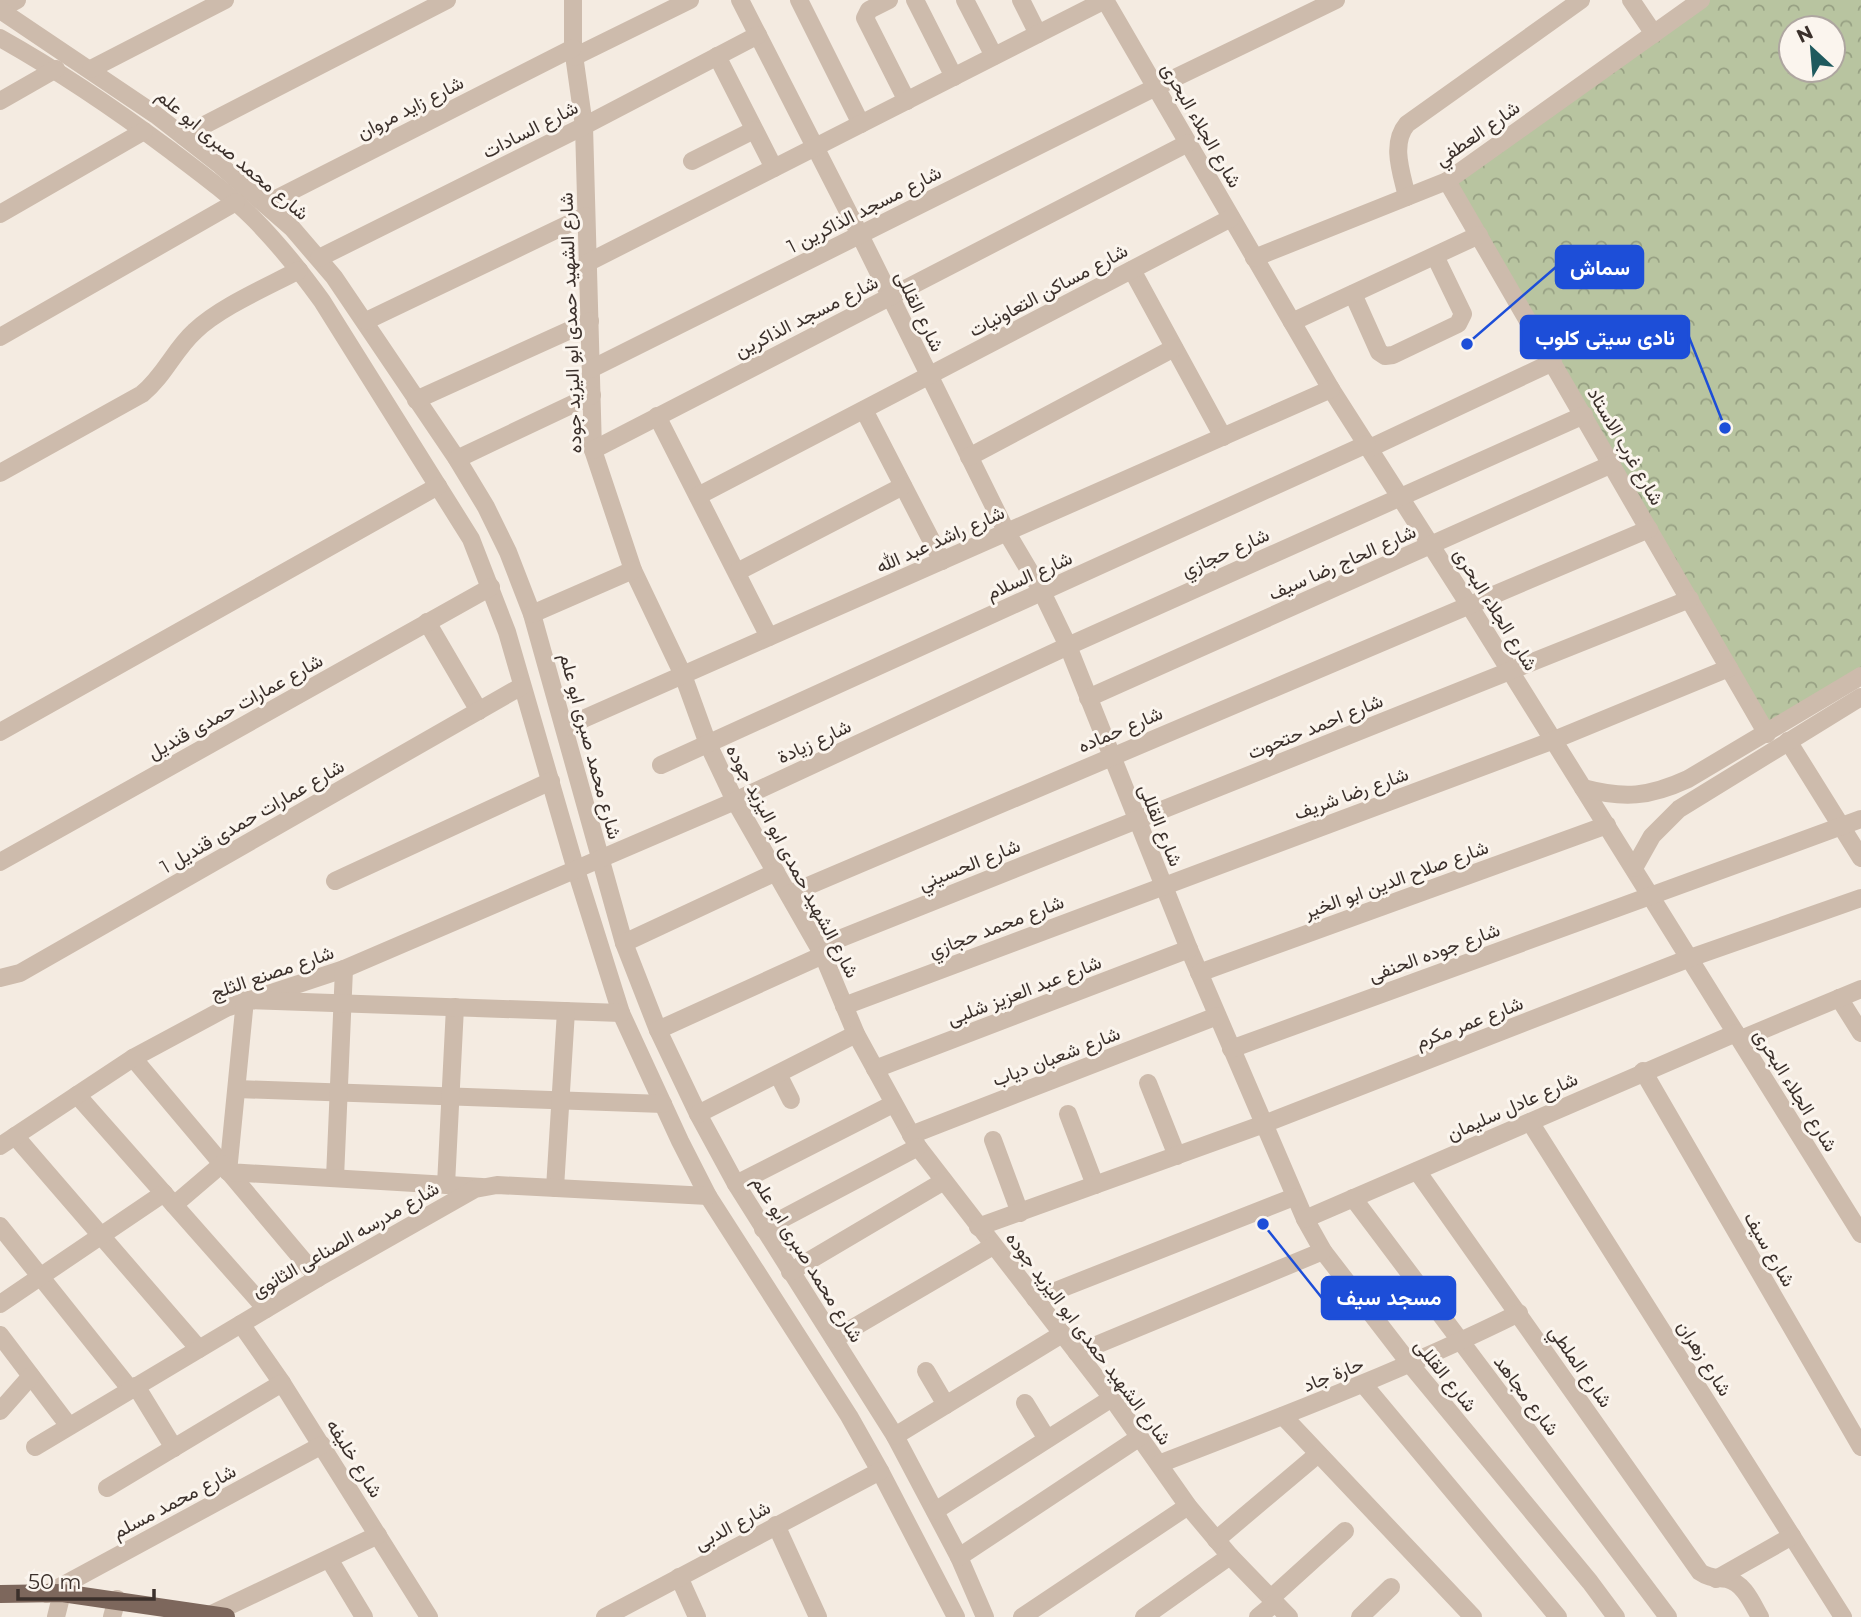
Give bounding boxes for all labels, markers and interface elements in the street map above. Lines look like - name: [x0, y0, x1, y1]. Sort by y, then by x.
- north arrow: [1777, 14, 1847, 84]
- text: N: [1793, 20, 1817, 48]
- street label: شارع الجلاء البحرى: [1156, 59, 1247, 192]
- street label: شارع زايد مروان: [353, 71, 468, 145]
- street label: شارع محمد صبرى ابو علم: [151, 84, 314, 226]
- street label: شارع السادات: [479, 96, 582, 164]
- street label: شارع العطفي: [1430, 96, 1527, 174]
- street label: شارع مسجد الذاكرين 1: [783, 161, 946, 259]
- street label: شارع الشهيد حمدى ابو اليزيد جوده: [554, 192, 588, 454]
- street label: شارع مساكن التعاونيات: [965, 239, 1132, 343]
- callout: سماش: [1556, 246, 1643, 288]
- text: سماش: [1570, 255, 1630, 280]
- street label: شارع القللى: [889, 267, 949, 356]
- street label: شارع مسجد الذاكرين: [731, 270, 882, 363]
- callout: نادى سيتى كلوب: [1521, 316, 1689, 358]
- text: نادى سيتى كلوب: [1535, 325, 1675, 351]
- street label: شارع غرب الاستاد: [1582, 383, 1669, 510]
- street label: شارع راشد عبد الله: [872, 501, 1008, 579]
- street label: شارع الحاج رضا سيف: [1265, 520, 1420, 606]
- street label: شارع حجازي: [1178, 523, 1274, 586]
- street label: شارع الجلاء البحرى: [1448, 544, 1543, 675]
- street label: شارع السلام: [983, 546, 1076, 606]
- street label: شارع عمارات حمدى قنديل: [144, 649, 327, 765]
- street label: شارع محمد صبرى ابو علم: [554, 650, 626, 842]
- street label: شارع احمد حتحوت: [1244, 689, 1387, 765]
- street label: شارع حماده: [1074, 701, 1166, 758]
- street label: شارع زيادة: [774, 714, 855, 769]
- street label: شارع الشهيد حمدى ابو اليزيد جوده: [720, 741, 864, 982]
- street label: شارع عمارات حمدى قنديل 1: [156, 754, 349, 879]
- street label: شارع رضا شريف: [1291, 762, 1412, 826]
- street label: شارع القللى: [1133, 781, 1187, 870]
- street label: شارع الحسيني: [915, 834, 1025, 899]
- street label: شارع صلاح الدين ابو الخير: [1300, 835, 1492, 925]
- street label: شارع محمد حجازي: [925, 890, 1068, 967]
- street label: شارع جوده الحنفى: [1365, 918, 1503, 988]
- street label: شارع مصنع الثلج: [208, 941, 337, 1006]
- street label: شارع عبد العزيز شلبى: [944, 950, 1105, 1031]
- street label: شارع عمر مكرم: [1412, 991, 1527, 1054]
- street label: شارع شعبان دياب: [989, 1022, 1124, 1092]
- street label: شارع الجلاء البحرى: [1748, 1025, 1843, 1156]
- street label: شارع عادل سليمان: [1443, 1067, 1582, 1147]
- street label: شارع محمد صبرى ابو علم: [746, 1172, 868, 1347]
- street label: شارع مدرسه الصناعى الثانوى: [247, 1176, 444, 1303]
- street label: شارع سيف: [1738, 1208, 1800, 1291]
- street label: شارع الشهيد حمدى ابو اليزيد جوده: [1000, 1227, 1176, 1450]
- callout: مسجد سيف: [1322, 1277, 1455, 1319]
- text: مسجد سيف: [1337, 1285, 1441, 1310]
- street label: شارع زهران: [1672, 1316, 1737, 1401]
- street label: شارع الملطي: [1541, 1321, 1617, 1414]
- street label: شارع القللى: [1409, 1334, 1482, 1417]
- street label: شارع مجاهد: [1488, 1351, 1564, 1441]
- street label: حارة جاد: [1300, 1352, 1367, 1397]
- street label: شارع خليفه: [321, 1415, 388, 1502]
- street label: شارع محمد مسلم: [109, 1459, 240, 1545]
- street label: شارع الدبى: [690, 1496, 775, 1556]
- scale bar: [18, 1558, 154, 1602]
- text: 50 m: [28, 1569, 82, 1594]

